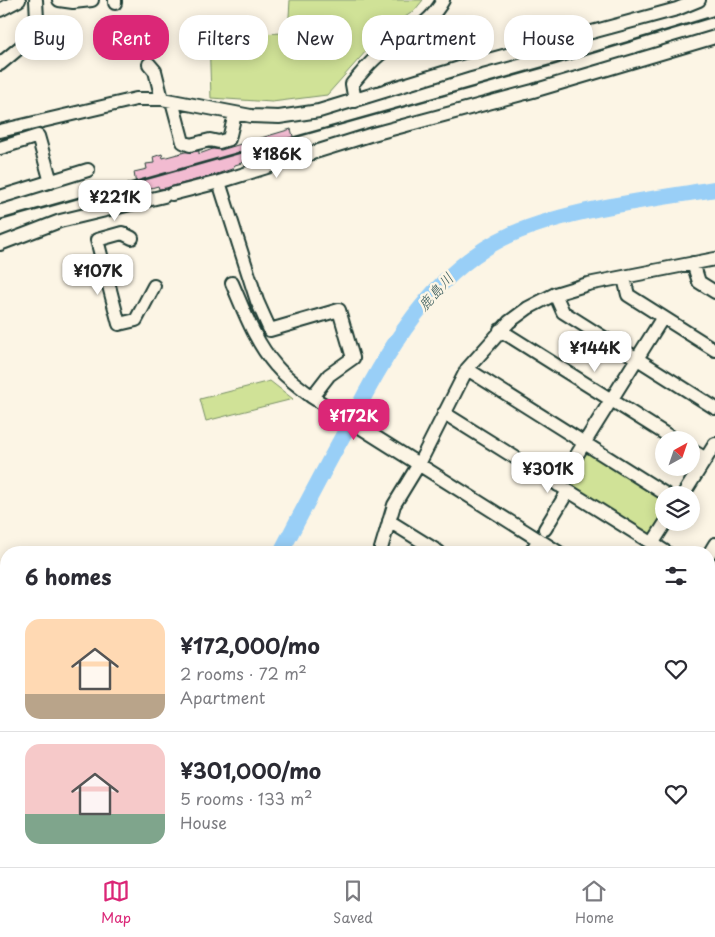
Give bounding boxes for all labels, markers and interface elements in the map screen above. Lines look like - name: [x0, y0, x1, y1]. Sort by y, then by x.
- chip: Buy: [15, 15, 83, 60]
- chip: Rent: [93, 15, 169, 60]
- chip: Filters: [179, 15, 268, 60]
- chip: New: [278, 15, 352, 60]
- chip: Apartment: [362, 15, 494, 60]
- chip: House: [504, 15, 593, 60]
- pin: ¥186K: [242, 136, 312, 179]
- text: ¥186K: [252, 141, 302, 165]
- pin: ¥221K: [80, 180, 150, 222]
- text: ¥221K: [89, 184, 141, 208]
- pin: ¥107K: [63, 254, 133, 296]
- text: ¥107K: [73, 258, 123, 282]
- water label: 鹿島川: [411, 267, 458, 315]
- pin: ¥144K: [560, 330, 630, 373]
- text: ¥144K: [569, 335, 621, 359]
- pin: ¥172K: [319, 398, 389, 441]
- text: ¥172K: [329, 403, 379, 427]
- north arrow: [655, 431, 700, 476]
- map controls: [655, 431, 700, 531]
- pin: ¥301K: [513, 452, 583, 494]
- text: ¥301K: [522, 456, 574, 480]
- button: layers: [655, 486, 700, 531]
- text: 6 homes: [25, 560, 111, 592]
- icon: filters: [662, 562, 690, 590]
- text: ¥172,000/mo: [180, 629, 320, 661]
- icon: home: [65, 639, 125, 699]
- icon: heart: [662, 655, 690, 683]
- text: 2 rooms · 72 m²: [180, 661, 307, 685]
- text: Apartment: [180, 685, 265, 709]
- text: ¥301,000/mo: [180, 754, 321, 786]
- icon: home: [65, 764, 125, 824]
- icon: heart: [662, 780, 690, 808]
- text: 5 rooms · 133 m²: [180, 786, 313, 810]
- text: House: [180, 810, 227, 834]
- tab: Map: [101, 877, 131, 928]
- tab: Saved: [333, 877, 373, 928]
- tab: Home: [575, 877, 614, 928]

